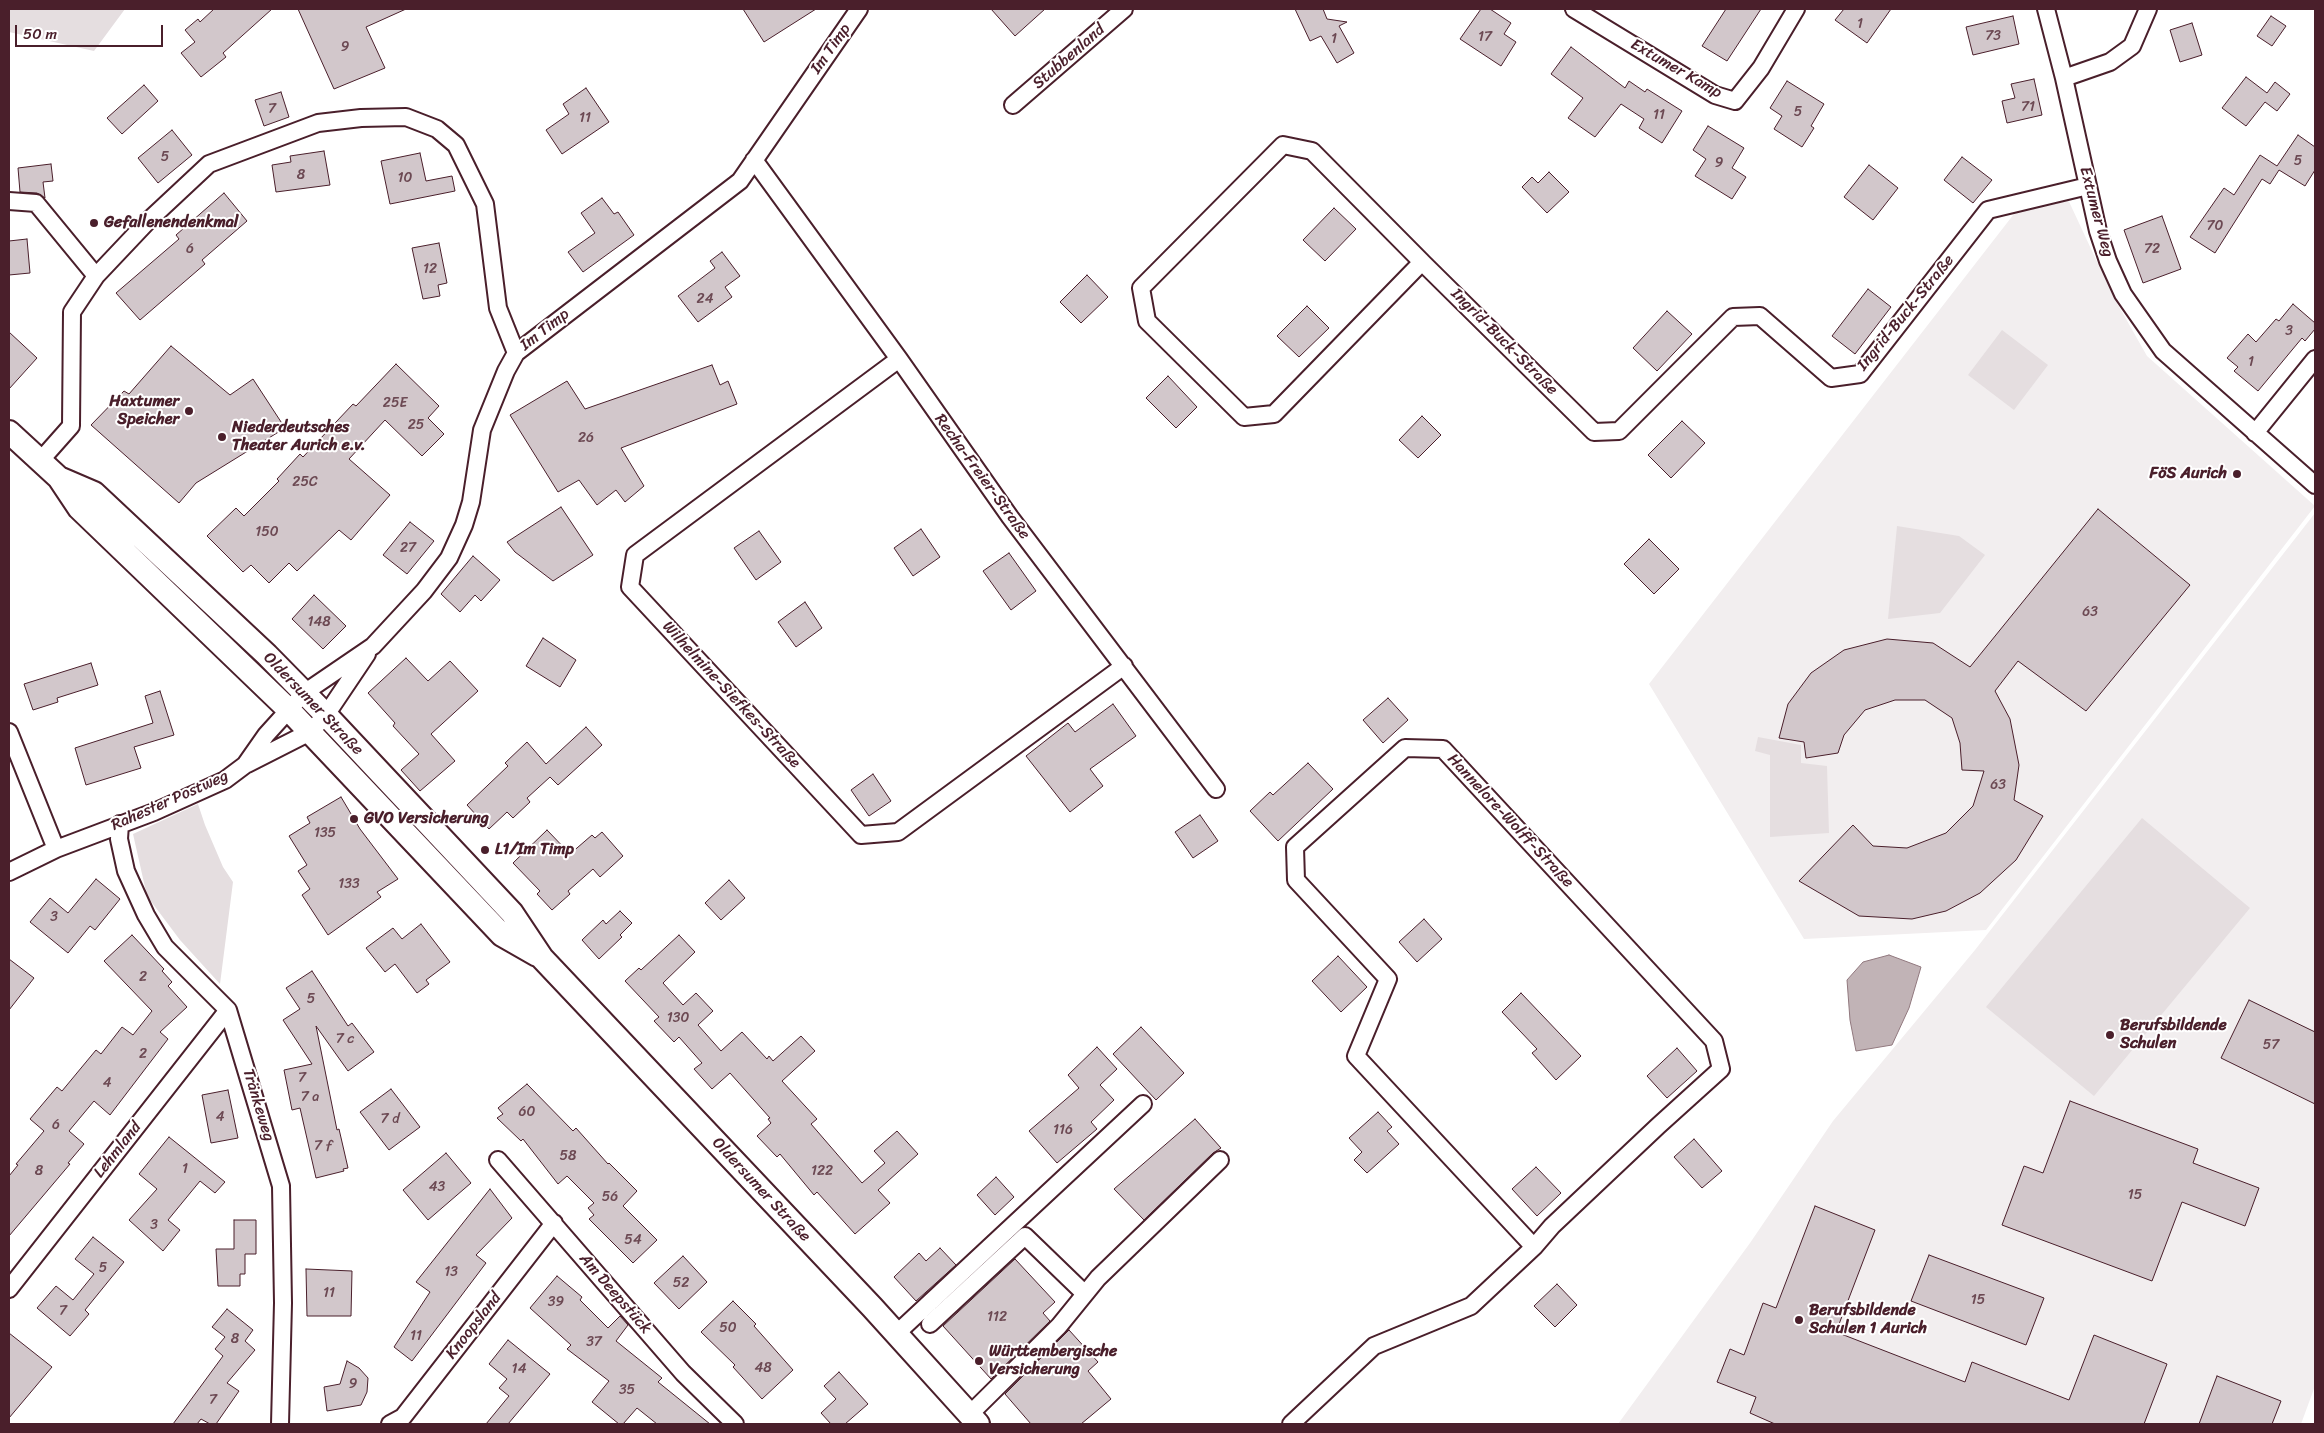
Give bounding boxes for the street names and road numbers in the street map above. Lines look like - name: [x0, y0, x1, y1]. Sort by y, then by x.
- street label: Im Timp: [807, 20, 855, 78]
- street label: Stubbenland: [1029, 20, 1109, 94]
- street label: Extumer Kamp: [1627, 35, 1725, 103]
- street label: Extumer Weg: [2075, 165, 2117, 259]
- street label: Ingrid-Buck-Straße: [1853, 251, 1959, 375]
- street label: Ingrid-Buck-Straße: [1447, 285, 1561, 399]
- street label: Im Timp: [517, 305, 573, 355]
- street label: Recha-Freier-Straße: [930, 411, 1034, 543]
- street label: Wilhelmine-Siefkes-Straße: [658, 618, 804, 772]
- street label: Oldersumer Straße: [259, 649, 367, 759]
- street label: Hannelore-Wolff-Straße: [1443, 750, 1577, 892]
- street label: Rahester Postweg: [108, 767, 232, 835]
- street label: Tränkeweg: [238, 1066, 278, 1144]
- street label: Lehmland: [90, 1118, 146, 1182]
- street label: Oldersumer Straße: [708, 1134, 814, 1246]
- street label: Am Deepstück: [575, 1250, 655, 1338]
- street label: Knoopsland: [442, 1289, 506, 1363]

